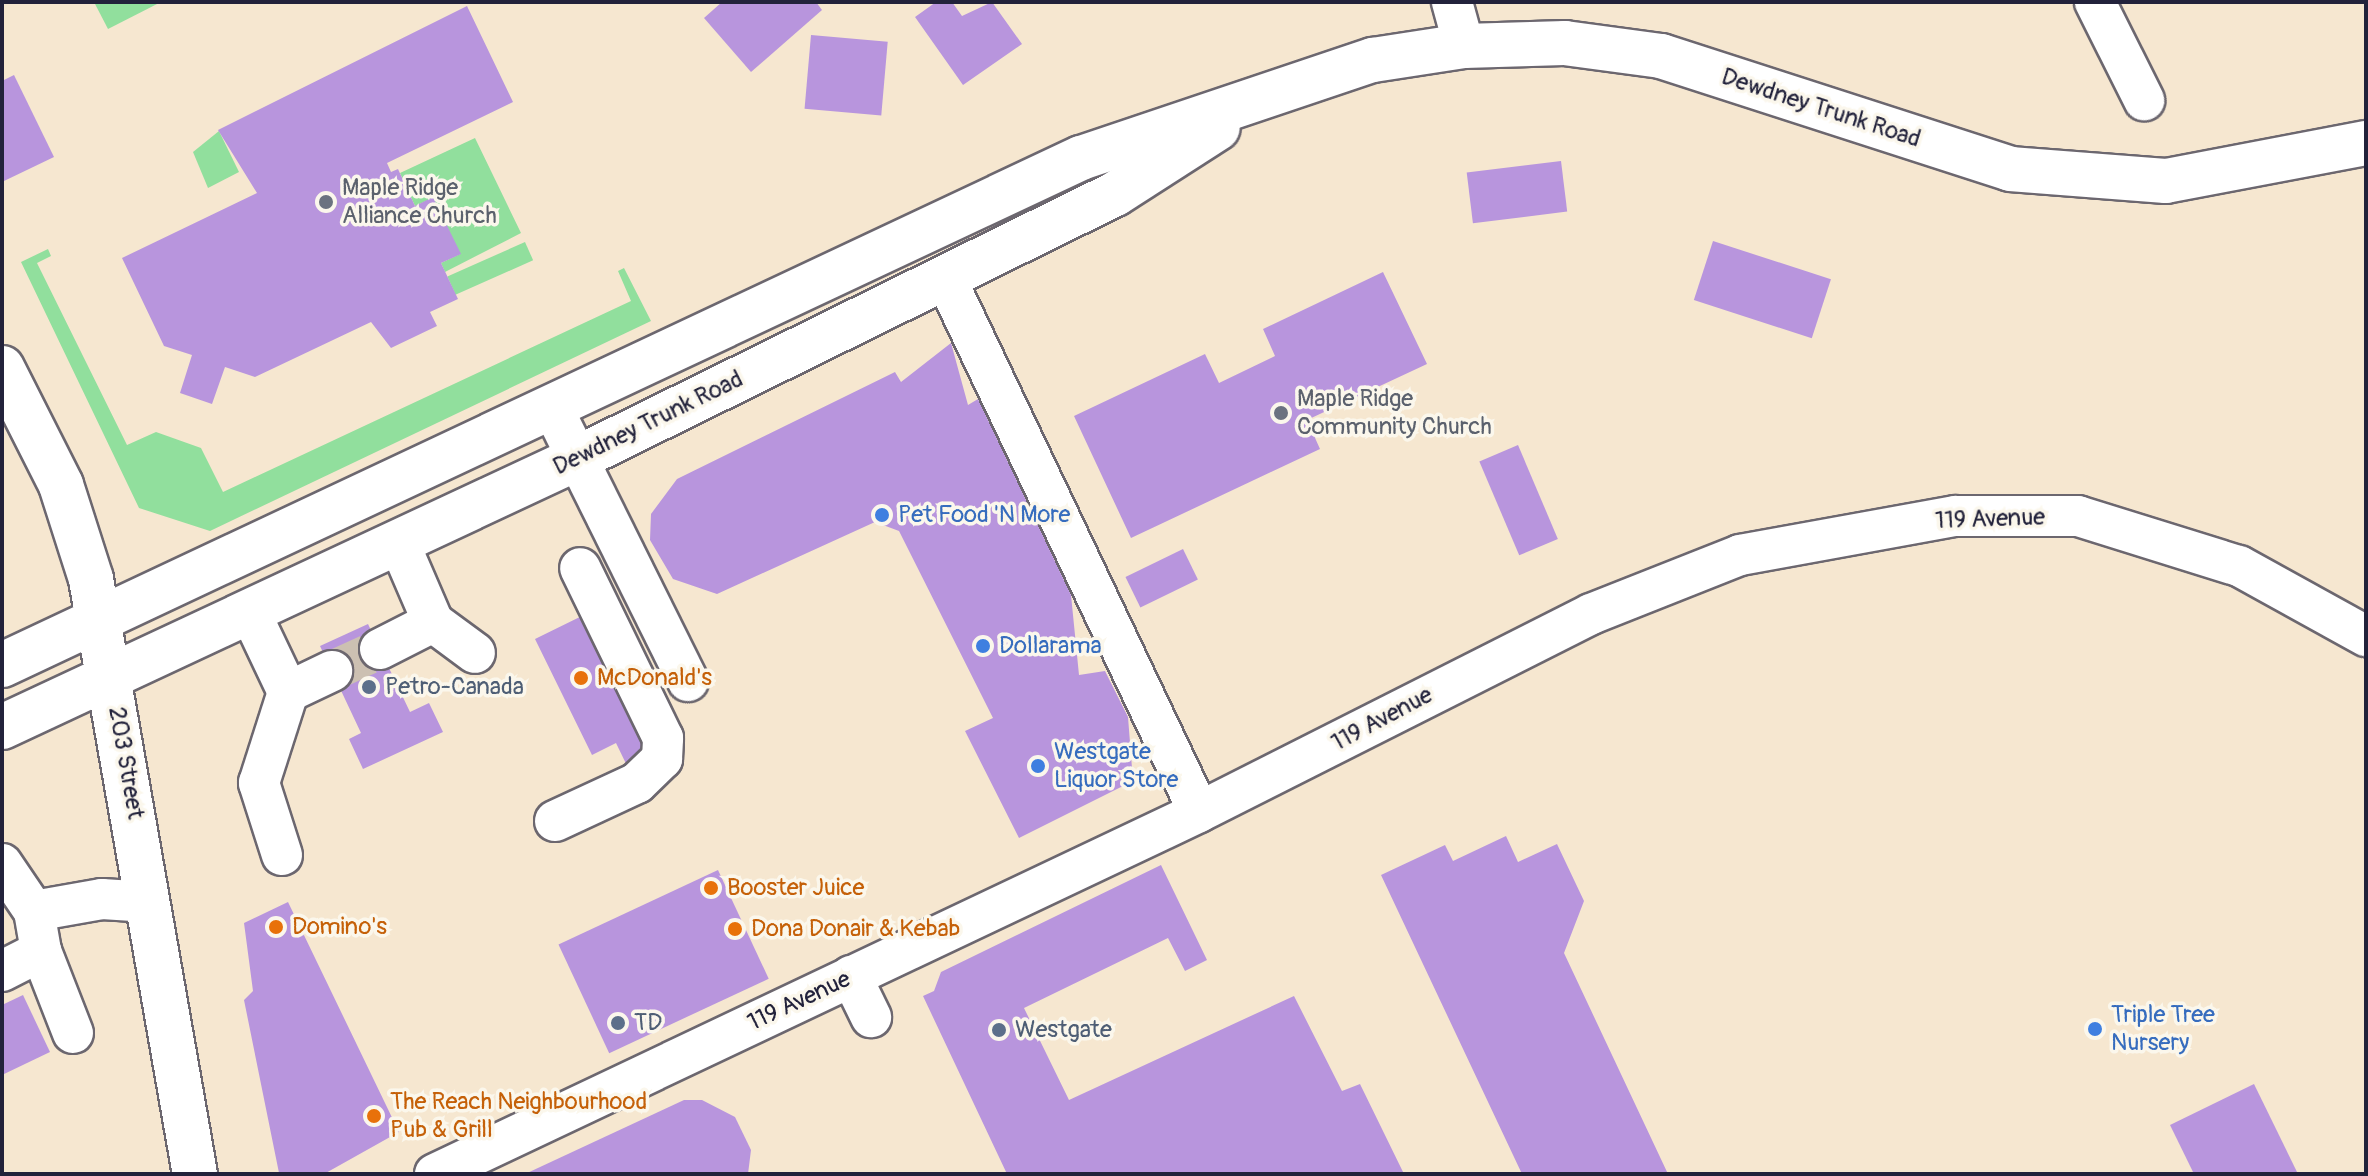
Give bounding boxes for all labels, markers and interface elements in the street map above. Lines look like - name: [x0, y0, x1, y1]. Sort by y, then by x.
- street label: Dewdney Trunk Road: [1718, 62, 1924, 154]
- place label: Maple Ridge Alliance Church: [342, 174, 497, 230]
- marker: Maple Ridge Alliance Church: [317, 193, 335, 211]
- street label: Dewdney Trunk Road: [548, 365, 748, 481]
- place label: Maple Ridge Community Church: [1297, 385, 1492, 441]
- marker: Maple Ridge Community Church: [1272, 404, 1290, 422]
- place label: Pet Food 'N More: [898, 501, 1070, 529]
- street label: 119 Avenue: [1934, 503, 2046, 535]
- marker: Pet Food 'N More: [873, 506, 891, 524]
- place label: Dollarama: [999, 632, 1102, 660]
- marker: Dollarama: [974, 637, 992, 655]
- place label: McDonald's: [597, 664, 712, 692]
- marker: McDonald's: [572, 669, 590, 687]
- place label: Petro-Canada: [385, 673, 524, 701]
- marker: Petro-Canada: [360, 678, 378, 696]
- street label: 119 Avenue: [1327, 680, 1437, 758]
- street label: 203 Street: [102, 705, 150, 821]
- place label: Westgate Liquor Store: [1054, 738, 1178, 794]
- marker: Westgate Liquor Store: [1029, 757, 1047, 775]
- place label: Booster Juice: [727, 874, 864, 902]
- marker: Booster Juice: [702, 879, 720, 897]
- place label: Domino's: [292, 913, 387, 941]
- place label: Dona Donair & Kebab: [751, 915, 960, 943]
- marker: Domino's: [267, 918, 285, 936]
- marker: Dona Donair & Kebab: [726, 920, 744, 938]
- street label: 119 Avenue: [743, 965, 855, 1037]
- place label: Triple Tree Nursery: [2111, 1001, 2215, 1057]
- place label: TD: [634, 1009, 662, 1037]
- marker: TD: [609, 1014, 627, 1032]
- place label: Westgate: [1015, 1016, 1112, 1044]
- marker: Triple Tree Nursery: [2086, 1020, 2104, 1038]
- marker: Westgate: [990, 1021, 1008, 1039]
- place label: The Reach Neighbourhood Pub & Grill: [390, 1088, 647, 1144]
- marker: The Reach Neighbourhood Pub & Grill: [365, 1107, 383, 1125]

